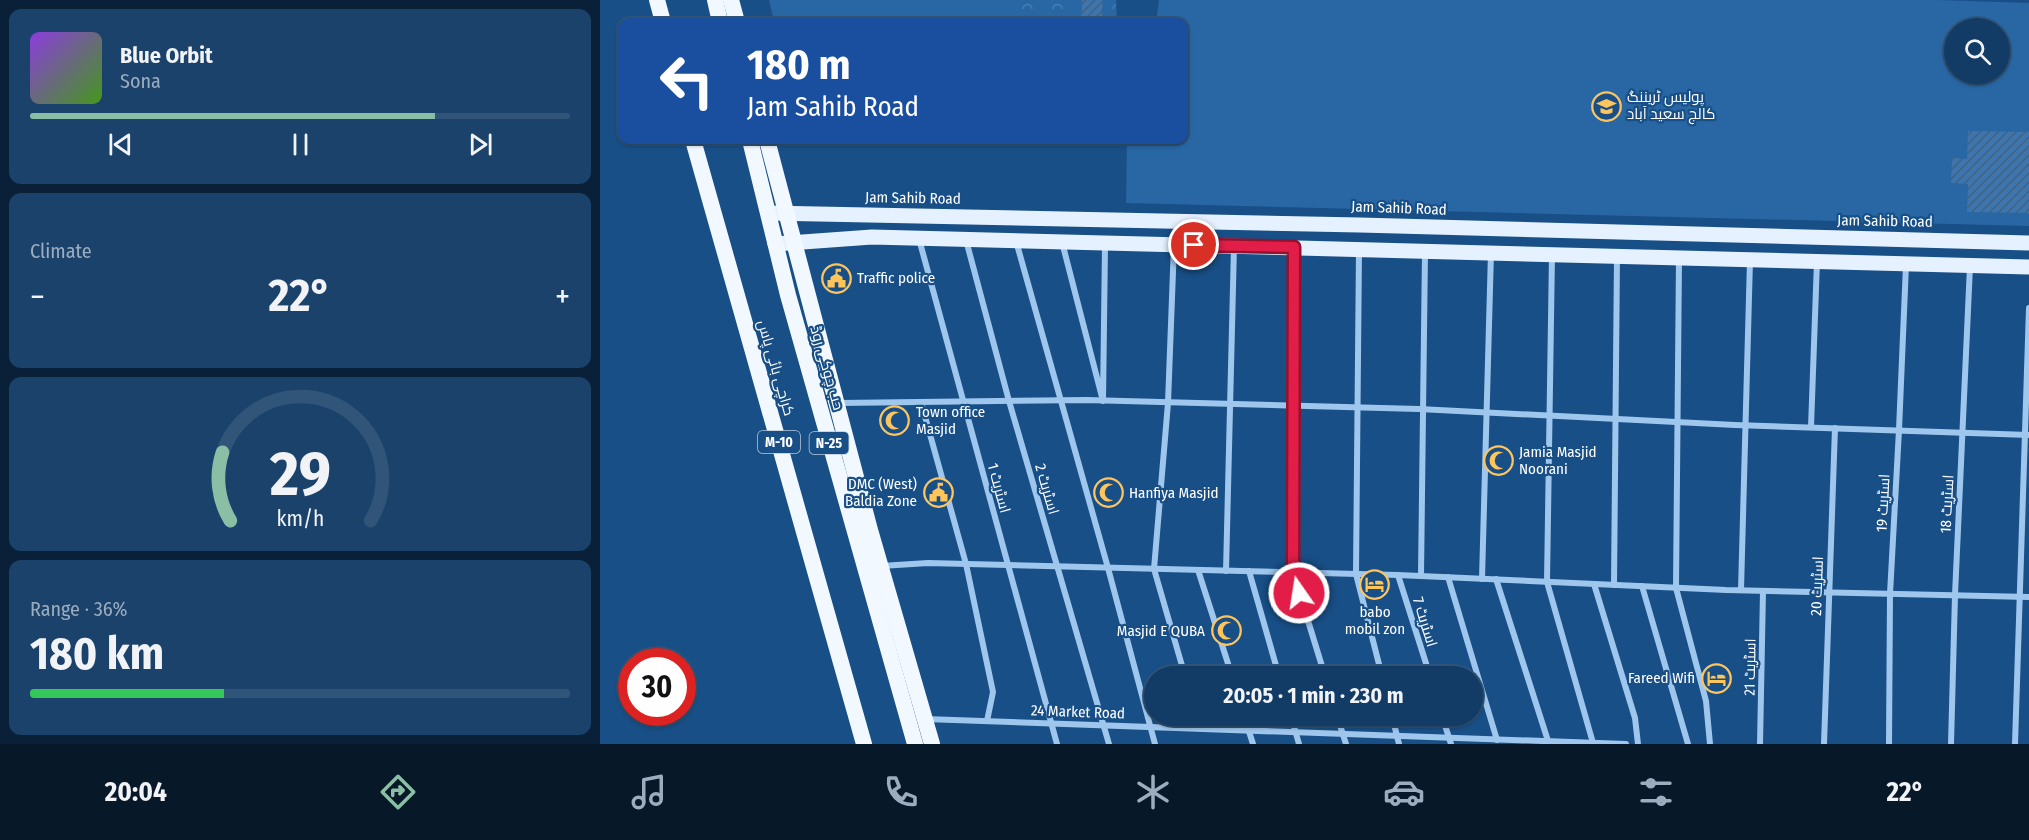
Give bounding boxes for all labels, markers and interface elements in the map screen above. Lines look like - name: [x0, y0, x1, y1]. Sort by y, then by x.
- map controls: [1944, 18, 2010, 84]
- button: search: [1944, 18, 2010, 84]
- text: 180 m: [747, 40, 851, 90]
- text: Blue Orbit: [120, 42, 213, 69]
- icon: left: [648, 42, 726, 120]
- text: Sona: [120, 69, 161, 93]
- place label: پولیس ٹریننگ کالج سعید آباد: [1627, 88, 1716, 125]
- school or university icon: پولیس ٹریننگ کالج سعید آباد: [1590, 90, 1622, 122]
- text: Jam Sahib Road: [747, 91, 919, 123]
- icon: previous: [104, 128, 137, 161]
- icon: pause: [284, 128, 317, 161]
- icon: next: [464, 128, 497, 161]
- street label: Jam Sahib Road: [865, 188, 961, 208]
- street label: Jam Sahib Road: [1351, 197, 1447, 219]
- street label: Jam Sahib Road: [1837, 211, 1933, 231]
- pin: [1168, 219, 1219, 270]
- icon: arrive: [1177, 228, 1210, 261]
- text: Climate: [30, 239, 92, 263]
- public building icon: Traffic police: [820, 262, 852, 294]
- text: 22°: [269, 269, 331, 323]
- place label: Traffic police: [857, 269, 935, 287]
- text: −: [30, 277, 45, 317]
- text: +: [555, 277, 570, 317]
- street label: کراچی بائی پاس: [753, 318, 798, 418]
- street label: حب چوکی روڈ: [805, 324, 848, 412]
- place label: Town office Masjid: [916, 403, 985, 438]
- mosque icon: Town office Masjid: [879, 405, 911, 437]
- road number: M-10: [758, 431, 800, 453]
- road number: N-25: [810, 432, 848, 454]
- text: 29: [269, 437, 330, 512]
- place label: Jamia Masjid Noorani: [1519, 443, 1597, 478]
- mosque icon: Jamia Masjid Noorani: [1482, 445, 1514, 477]
- street label: اسٹریٹ 1: [984, 461, 1014, 515]
- street label: اسٹریٹ 2: [1031, 462, 1063, 516]
- street label: اسٹریٹ 19: [1872, 473, 1894, 533]
- street label: اسٹریٹ 18: [1936, 474, 1958, 534]
- place label: DMC (West) Baldia Zone: [845, 475, 917, 510]
- public building icon: DMC (West) Baldia Zone: [922, 477, 954, 509]
- mosque icon: Hanfiya Masjid: [1092, 477, 1124, 509]
- place label: Hanfiya Masjid: [1129, 484, 1218, 502]
- text: km/h: [276, 506, 324, 532]
- street label: اسٹریٹ 20: [1807, 556, 1827, 616]
- position arrow: [1267, 561, 1331, 625]
- hotel icon: babo mobil zon: [1359, 569, 1391, 601]
- street label: اسٹریٹ 7: [1409, 595, 1441, 649]
- text: Range · 36%: [30, 597, 128, 621]
- place label: babo mobil zon: [1345, 603, 1405, 638]
- mosque icon: Masjid E QUBA: [1210, 615, 1242, 647]
- place label: Masjid E QUBA: [1117, 622, 1205, 640]
- text: 180 km: [30, 627, 164, 681]
- street label: اسٹریٹ 21: [1741, 638, 1759, 696]
- speed limit sign: 30: [618, 648, 696, 726]
- hotel icon: Fareed Wifi: [1700, 662, 1732, 694]
- place label: Fareed Wifi: [1628, 669, 1695, 687]
- text: 20:05 · 1 min · 230 m: [1223, 682, 1404, 709]
- street label: 24 Market Road: [1031, 701, 1125, 723]
- icon: directions: [377, 771, 419, 813]
- icon: music: [628, 771, 670, 813]
- icon: phone: [880, 771, 922, 813]
- icon: climate: [1132, 771, 1174, 813]
- icon: car: [1383, 771, 1425, 813]
- icon: filters: [1635, 771, 1677, 813]
- text: 20:04: [105, 776, 167, 808]
- text: 22°: [1886, 776, 1924, 808]

